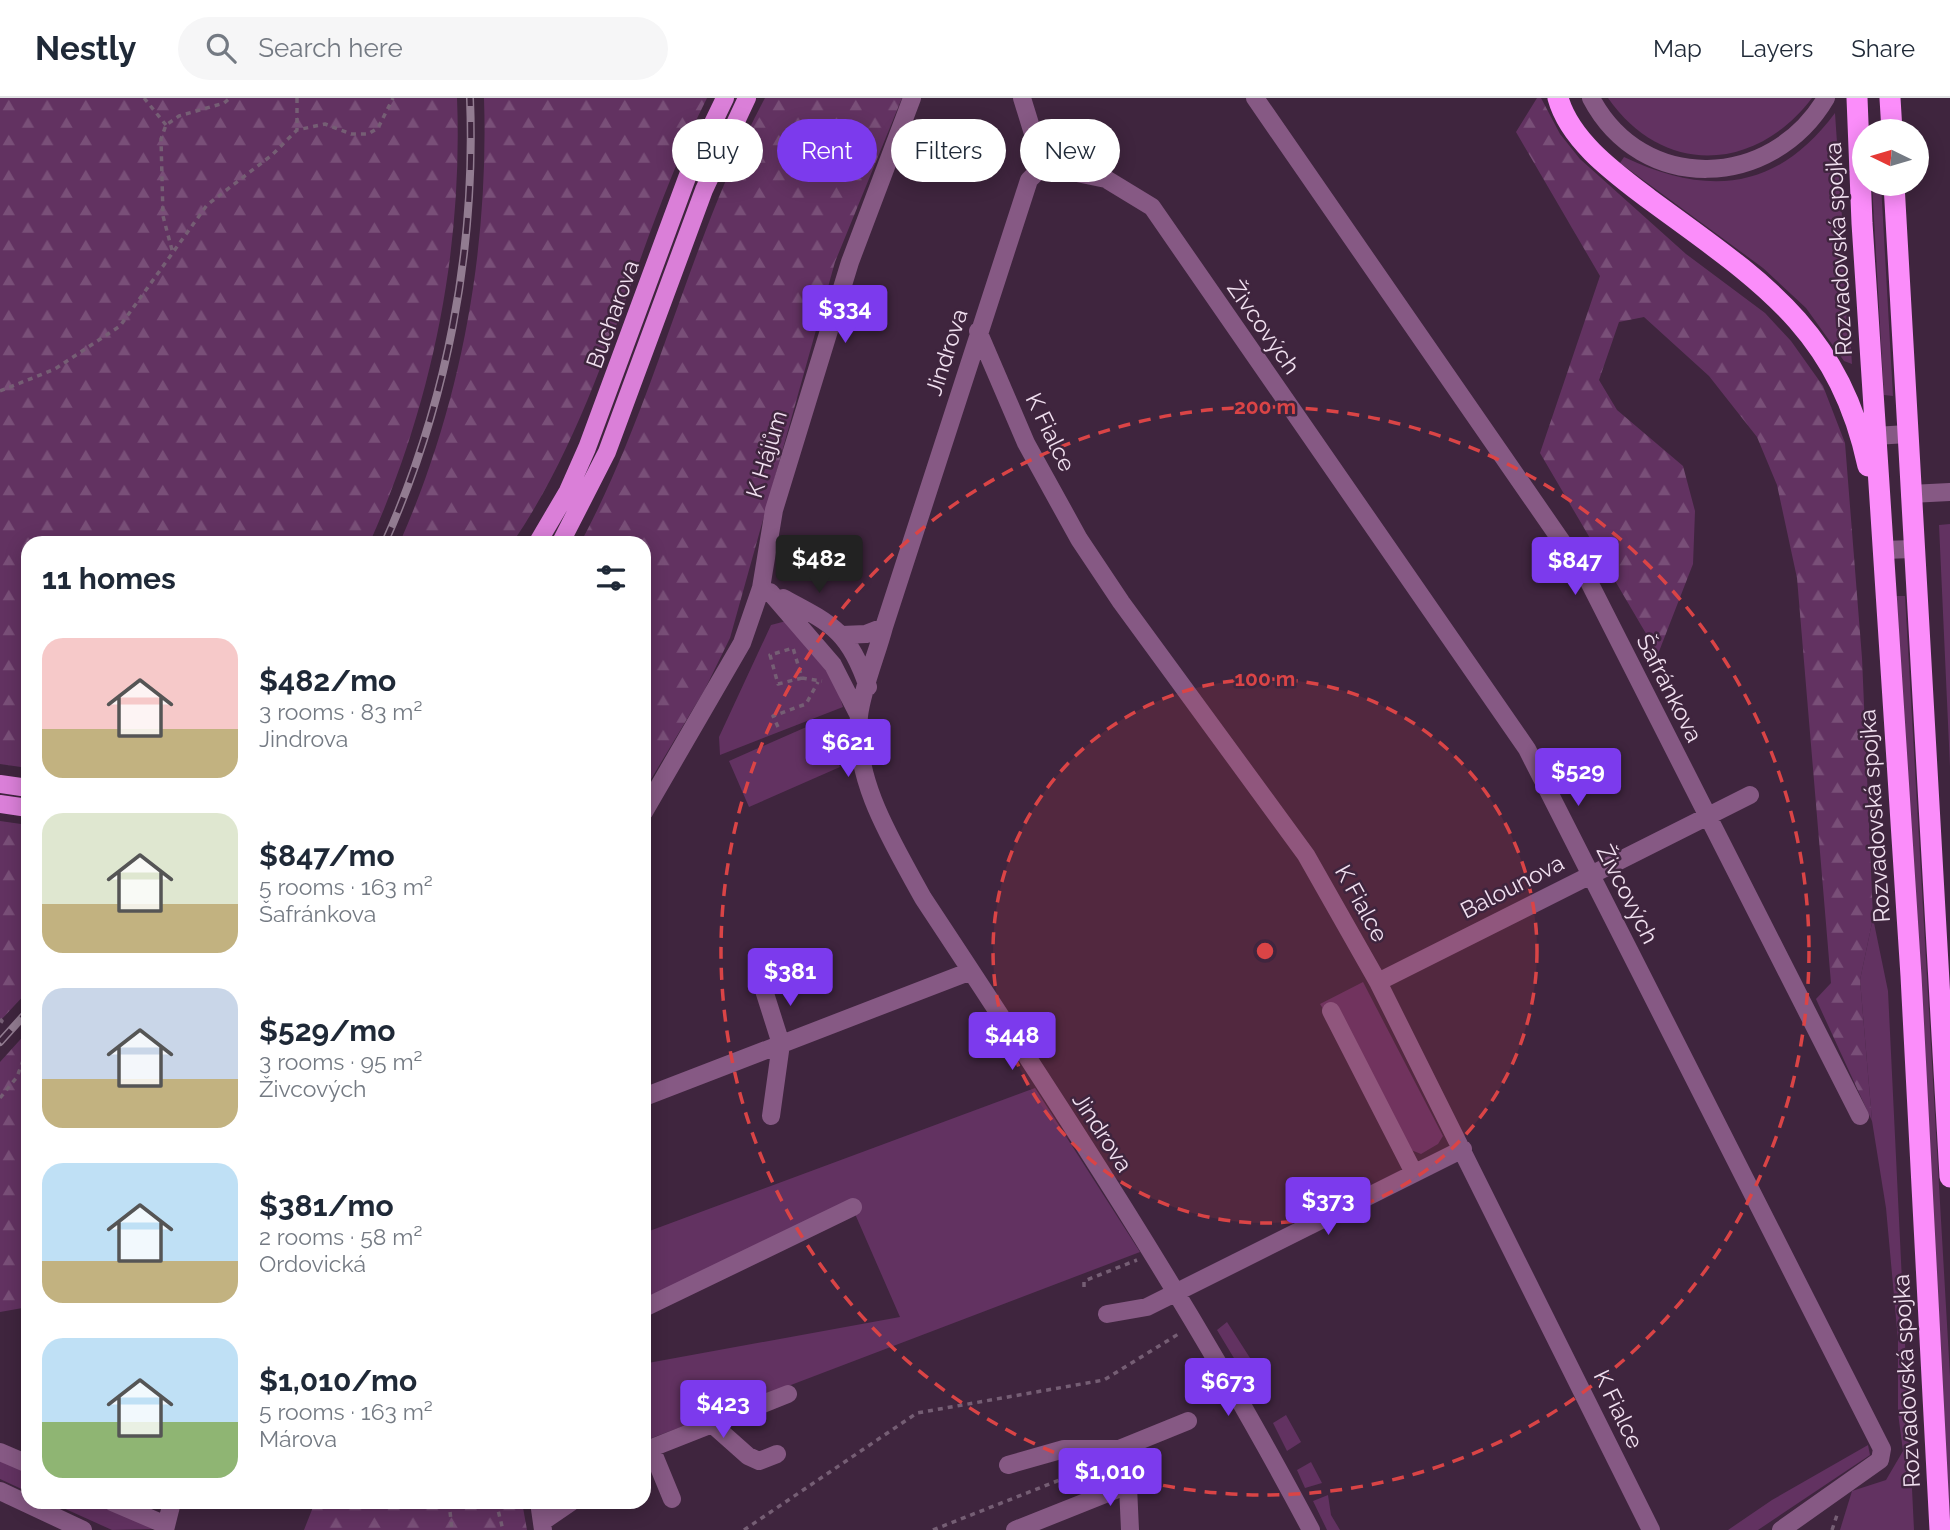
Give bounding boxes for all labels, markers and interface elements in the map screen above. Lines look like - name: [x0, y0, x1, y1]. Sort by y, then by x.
- search box: [178, 17, 668, 80]
- text: Nestly: [35, 29, 136, 68]
- icon: search: [202, 29, 240, 67]
- text: Search here: [258, 33, 403, 63]
- text: Map: [1653, 34, 1702, 63]
- text: Layers: [1740, 34, 1813, 63]
- text: Share: [1851, 34, 1915, 63]
- chip: Buy: [672, 119, 763, 182]
- chip: Rent: [777, 119, 877, 182]
- chip: Filters: [891, 119, 1006, 182]
- chip: New: [1020, 119, 1120, 182]
- north arrow: [1852, 119, 1928, 196]
- map controls: [1852, 119, 1929, 196]
- street label: Rozvadovská spojka: [1819, 141, 1857, 357]
- street label: Bucharova: [580, 256, 644, 372]
- street label: Živcových: [1222, 275, 1306, 379]
- pin: $334: [804, 286, 886, 345]
- text: $334: [818, 294, 872, 321]
- street label: Jindrova: [919, 305, 973, 399]
- street label: K Fialce: [1021, 388, 1081, 476]
- text: 200 m: [1234, 394, 1296, 419]
- street label: K Hájům: [740, 407, 792, 501]
- pin: $482: [778, 536, 860, 595]
- pin: $847: [1534, 538, 1616, 597]
- text: $482: [792, 544, 846, 571]
- text: $847: [1548, 546, 1602, 573]
- icon: filters: [592, 559, 630, 597]
- text: 11 homes: [42, 561, 176, 596]
- street label: Šafránkova: [1631, 630, 1709, 746]
- text: $482/mo: [259, 663, 396, 698]
- icon: home: [98, 666, 182, 750]
- text: 100 m: [1235, 666, 1295, 691]
- text: 3 rooms · 83 m²: [259, 698, 422, 725]
- street label: Rozvadovská spojka: [1853, 708, 1895, 924]
- pin: $621: [807, 720, 889, 779]
- text: Jindrova: [259, 725, 348, 752]
- text: $621: [822, 728, 874, 755]
- pin: $529: [1537, 748, 1619, 808]
- text: $529: [1551, 757, 1605, 784]
- text: $847/mo: [259, 838, 395, 873]
- street label: Živcových: [1592, 840, 1664, 948]
- icon: home: [98, 841, 182, 925]
- street label: Balounova: [1456, 848, 1568, 924]
- street label: K Fialce: [1330, 860, 1394, 946]
- text: 5 rooms · 163 m²: [259, 873, 433, 900]
- text: Šafránkova: [259, 900, 376, 927]
- centre of rings: [1253, 939, 1277, 963]
- pin: $381: [749, 948, 831, 1008]
- text: $381: [764, 957, 816, 984]
- pin: $448: [971, 1012, 1053, 1072]
- text: $529/mo: [259, 1013, 395, 1048]
- icon: home: [98, 1016, 182, 1100]
- text: $448: [985, 1021, 1039, 1048]
- text: 3 rooms · 95 m²: [259, 1048, 422, 1075]
- text: Živcových: [259, 1075, 366, 1102]
- street label: Jindrova: [1067, 1087, 1139, 1177]
- pin: $373: [1287, 1178, 1369, 1237]
- text: $373: [1301, 1186, 1355, 1213]
- text: $381/mo: [259, 1188, 394, 1223]
- icon: home: [98, 1191, 182, 1275]
- text: 2 rooms · 58 m²: [259, 1223, 422, 1250]
- text: Ordovická: [259, 1250, 366, 1277]
- street label: Rozvadovská spojka: [1887, 1273, 1925, 1489]
- pin: $673: [1187, 1358, 1269, 1418]
- text: $1,010/mo: [259, 1363, 417, 1398]
- street label: K Fialce: [1589, 1365, 1649, 1453]
- icon: home: [98, 1366, 182, 1450]
- text: $673: [1201, 1367, 1255, 1394]
- pin: $423: [682, 1380, 764, 1440]
- text: $423: [696, 1389, 750, 1416]
- text: 5 rooms · 163 m²: [259, 1398, 433, 1425]
- text: Márova: [259, 1425, 337, 1452]
- pin: $1,010: [1053, 1448, 1167, 1508]
- text: $1,010: [1075, 1457, 1145, 1484]

